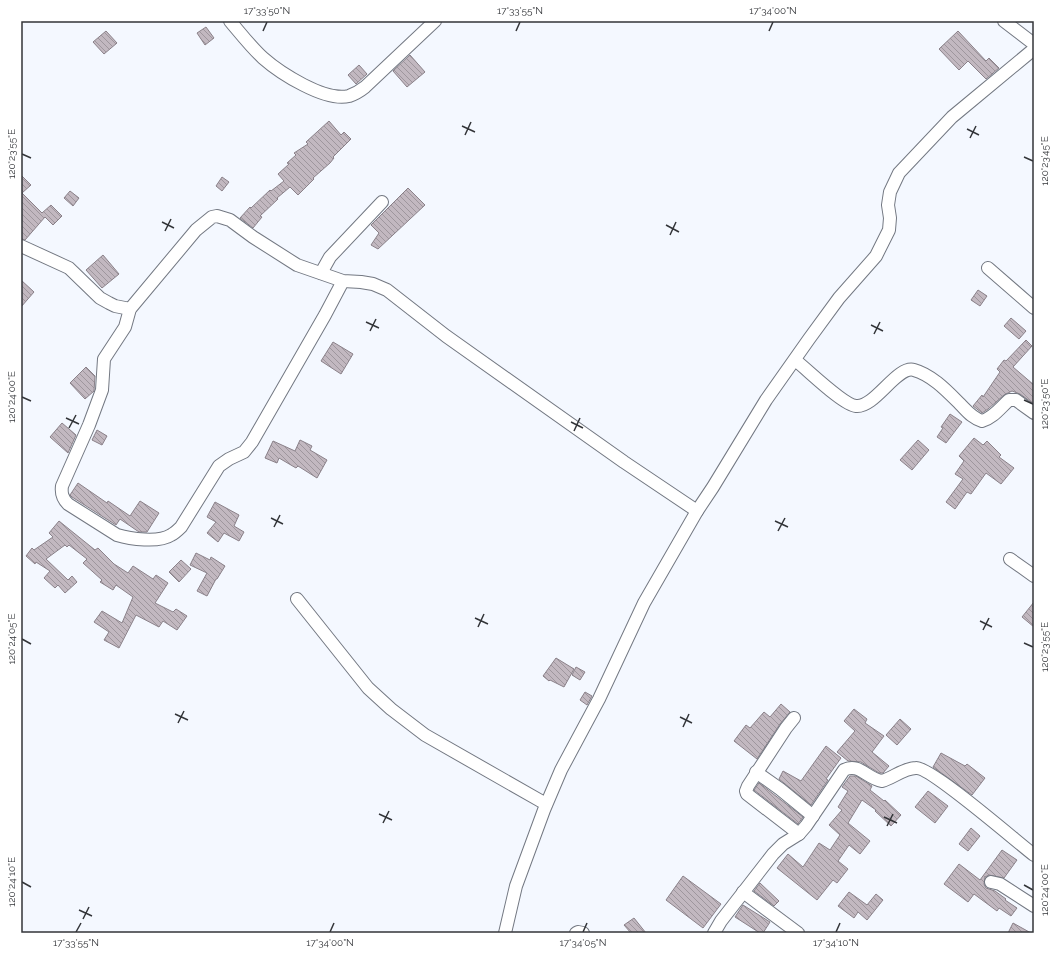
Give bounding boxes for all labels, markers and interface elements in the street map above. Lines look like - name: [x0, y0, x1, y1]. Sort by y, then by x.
- text: 17°33'50"N: [244, 5, 290, 16]
- text: 17°33'55"N: [497, 5, 543, 16]
- text: 17°34'00"N: [749, 5, 797, 16]
- text: 120°23'55"E: [6, 129, 17, 179]
- text: 120°23'45"E: [1039, 136, 1050, 186]
- text: 120°24'00"E: [6, 371, 17, 423]
- text: 120°23'50"E: [1039, 379, 1050, 429]
- text: 120°24'05"E: [6, 613, 17, 665]
- text: 120°23'55"E: [1039, 622, 1050, 672]
- text: 120°24'10"E: [6, 857, 17, 907]
- text: 120°24'00"E: [1039, 864, 1050, 916]
- text: 17°33'55"N: [53, 937, 99, 948]
- text: 17°34'00"N: [306, 937, 354, 948]
- text: 17°34'05"N: [560, 937, 606, 948]
- text: 17°34'10"N: [813, 937, 859, 948]

